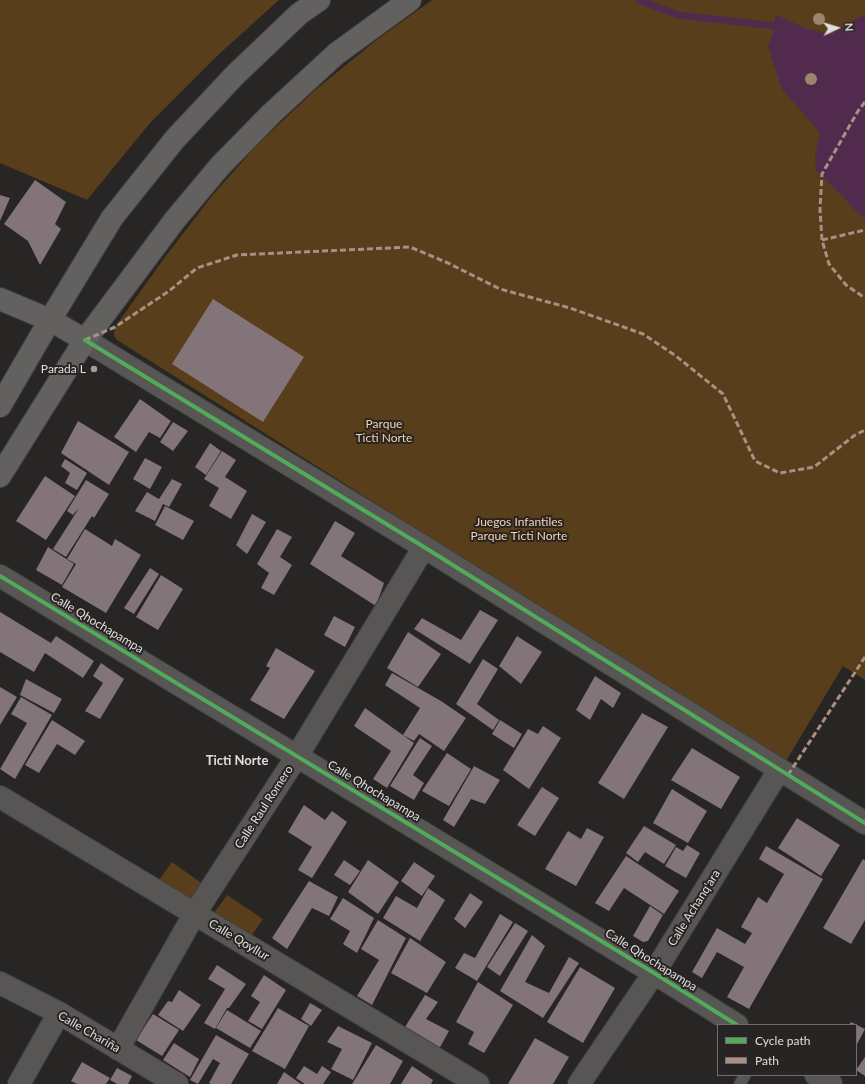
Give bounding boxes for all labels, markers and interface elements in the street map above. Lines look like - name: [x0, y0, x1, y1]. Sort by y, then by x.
- north arrow: [817, 8, 857, 48]
- text: N: [843, 22, 856, 32]
- place label: Parada L: [41, 362, 86, 376]
- marker: Parada L: [89, 364, 99, 374]
- park label: Parque Ticti Norte: [356, 417, 412, 445]
- park label: Juegos Infantiles Parque Ticti Norte: [471, 515, 567, 543]
- street label: Calle Qhochapampa: [48, 590, 146, 656]
- district label: Ticti Norte: [206, 753, 268, 769]
- street label: Calle Qhochapampa: [325, 758, 423, 824]
- street label: Calle Raul Romero: [232, 763, 296, 851]
- street label: Calle Achanq'ara: [665, 867, 723, 949]
- street label: Calle Qoyllur: [206, 916, 272, 964]
- street label: Calle Qhochapampa: [602, 926, 700, 994]
- street label: Calle Chariña: [55, 1008, 123, 1056]
- legend: [717, 1024, 857, 1076]
- text: Cycle path: [755, 1033, 810, 1048]
- text: Path: [755, 1053, 779, 1068]

